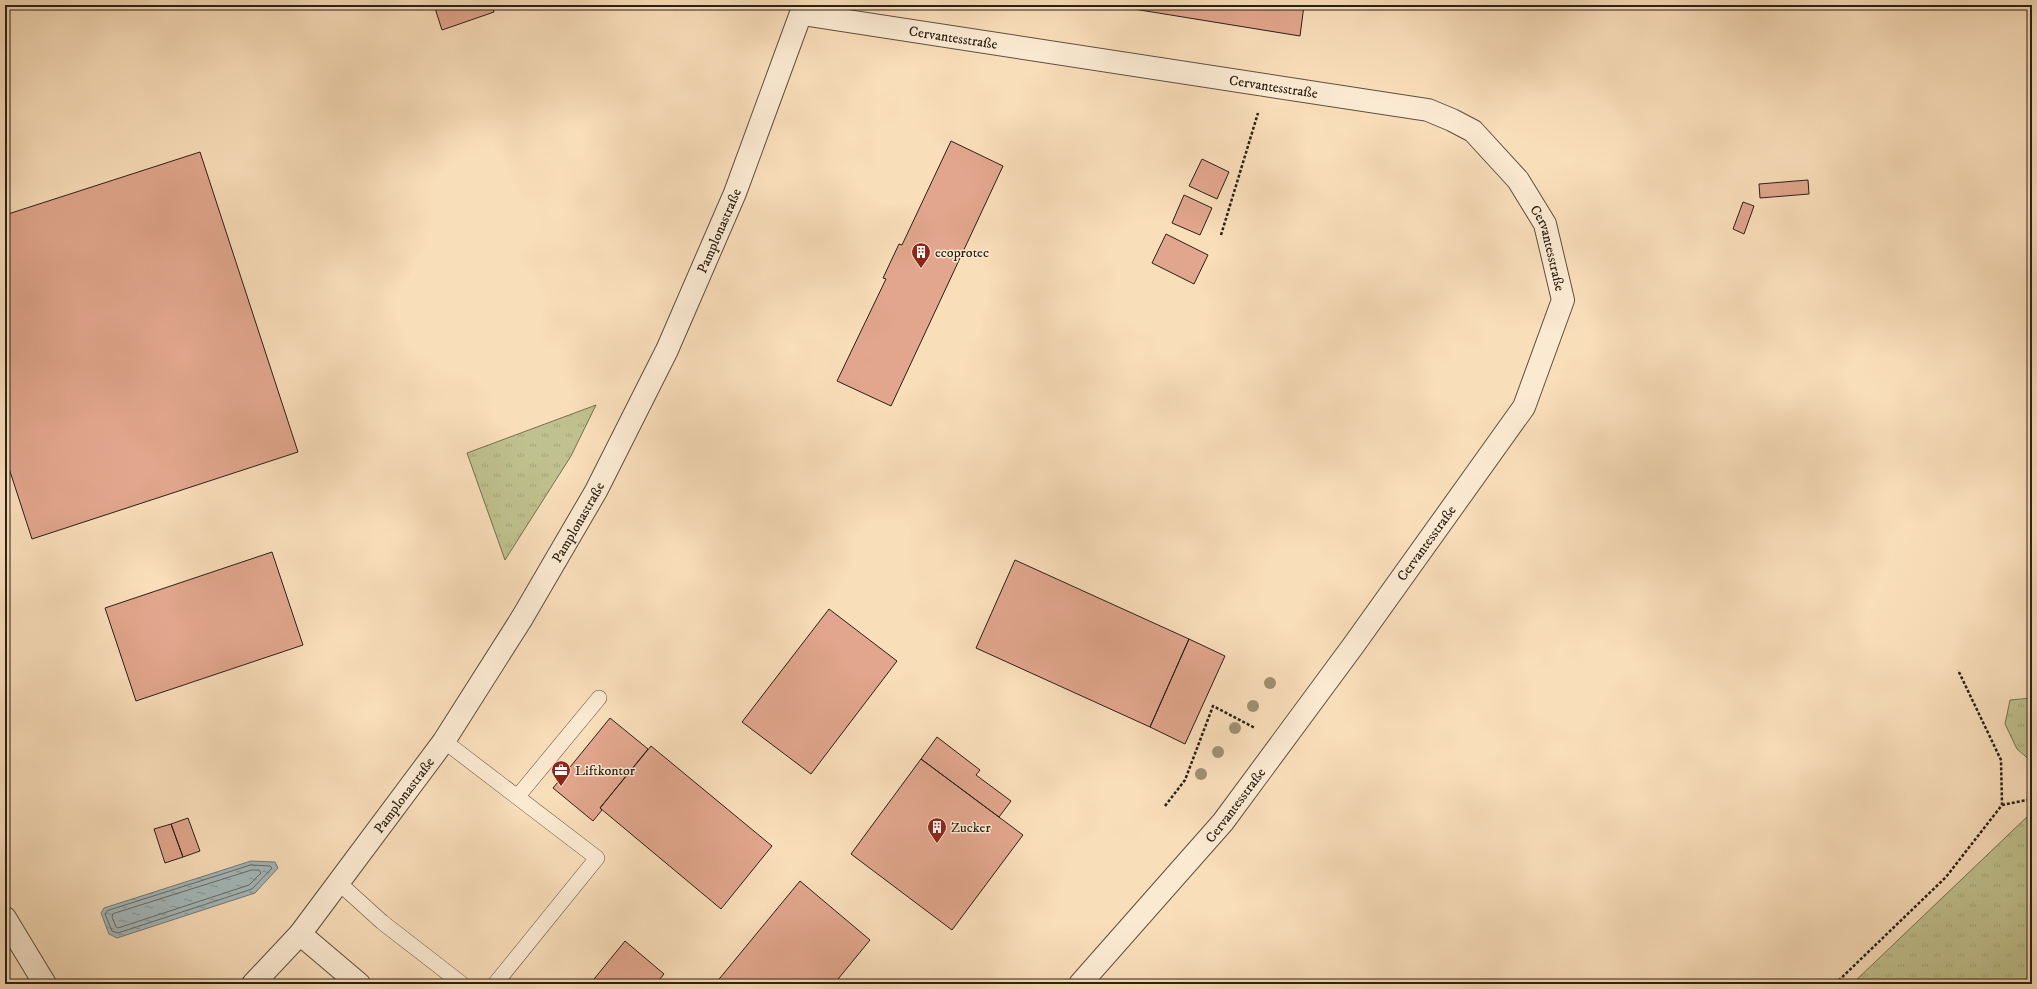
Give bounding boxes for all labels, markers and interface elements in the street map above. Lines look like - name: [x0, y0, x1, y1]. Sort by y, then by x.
- street label: Cervantesstraße: [907, 23, 999, 54]
- street label: Cervantesstraße: [1228, 72, 1319, 103]
- street label: Pamplonastraße: [693, 186, 746, 276]
- street label: Cervantesstraße: [1526, 202, 1569, 293]
- building icon: ecoprotec: [910, 241, 932, 269]
- place label: ecoprotec: [935, 244, 989, 262]
- street label: Pamplonastraße: [548, 479, 609, 566]
- street label: Cervantesstraße: [1393, 502, 1460, 585]
- street label: Pamplonastraße: [370, 754, 439, 837]
- office icon: Liftkontor: [550, 759, 572, 787]
- place label: Liftkontor: [575, 762, 636, 780]
- street label: Cervantesstraße: [1202, 764, 1270, 847]
- building icon: Zucker: [926, 816, 948, 844]
- place label: Zucker: [951, 819, 991, 837]

